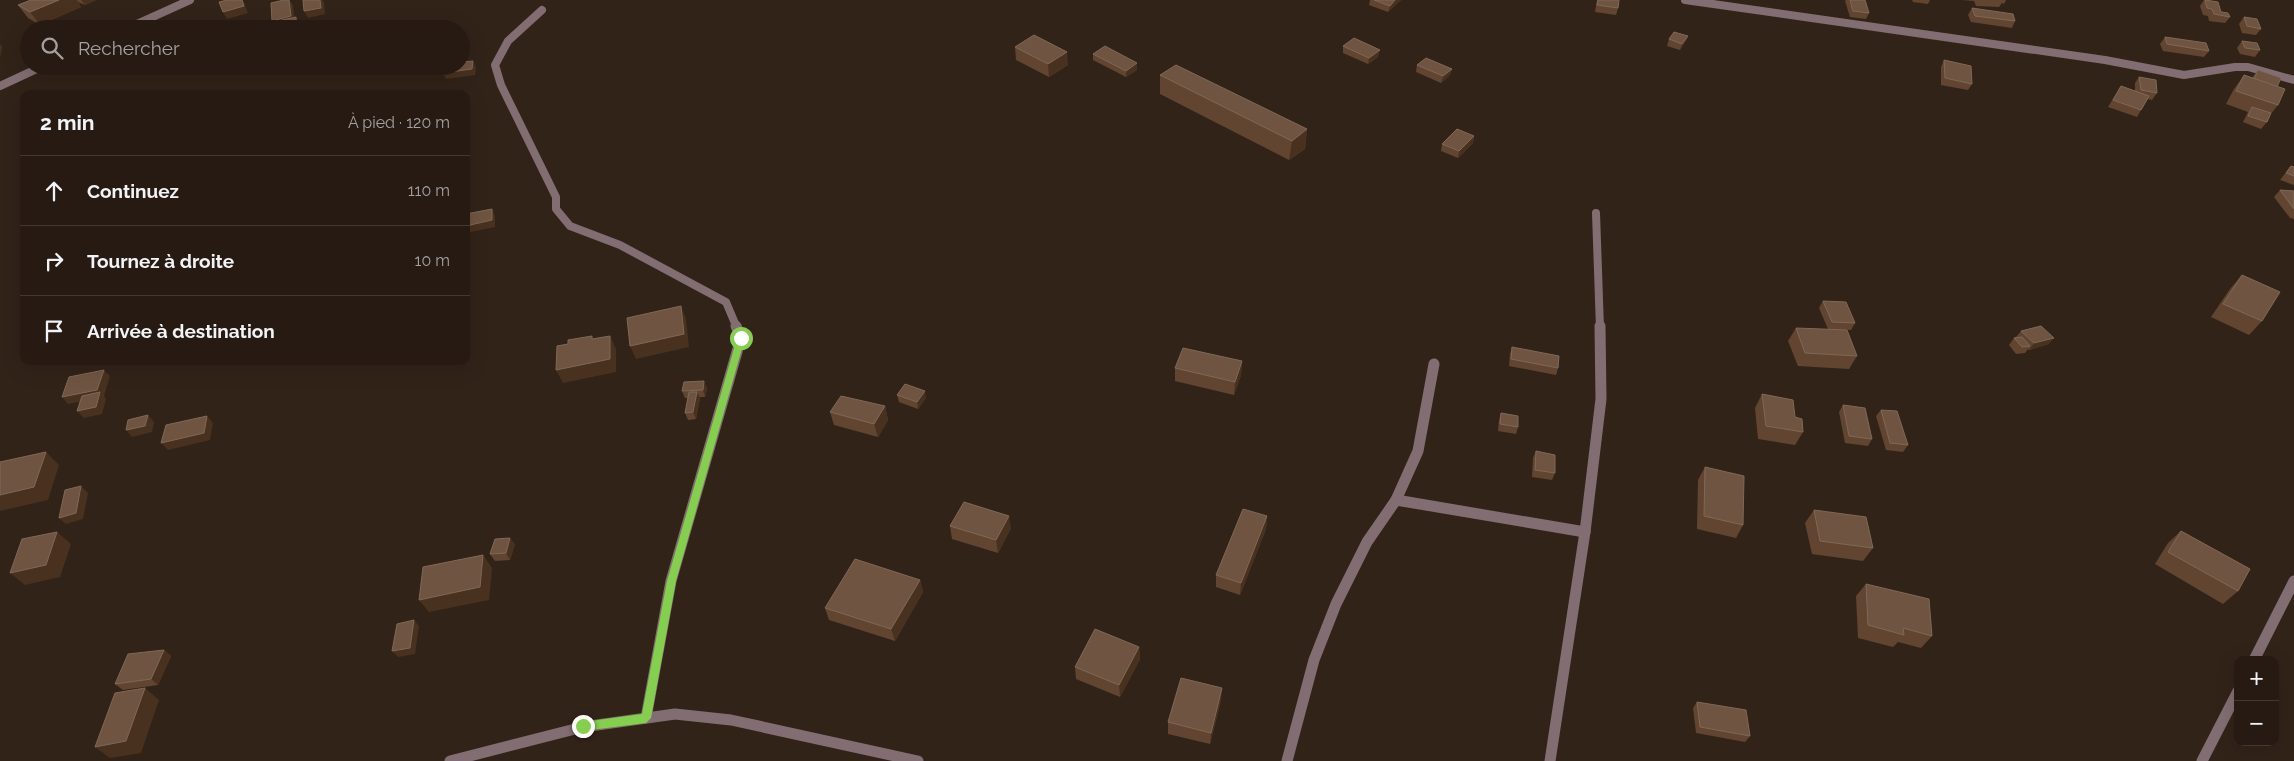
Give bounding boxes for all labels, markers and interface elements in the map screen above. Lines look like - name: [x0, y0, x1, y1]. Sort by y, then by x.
- search box: [20, 20, 470, 75]
- icon: search: [38, 34, 66, 62]
- text: Rechercher: [78, 37, 180, 59]
- text: 2 min: [40, 110, 94, 135]
- text: À pied · 120 m: [348, 113, 450, 132]
- icon: ahead: [40, 177, 68, 205]
- text: Continuez: [87, 180, 179, 202]
- text: 110 m: [408, 181, 450, 200]
- icon: right: [40, 247, 68, 275]
- text: Tournez à droite: [87, 250, 234, 272]
- text: 10 m: [415, 251, 450, 270]
- icon: arrive: [40, 317, 68, 345]
- text: Arrivée à destination: [87, 320, 275, 342]
- route start: [730, 327, 753, 350]
- map controls: [2234, 656, 2279, 746]
- button: +: [2234, 656, 2279, 701]
- button: −: [2234, 701, 2279, 746]
- route end: [572, 715, 595, 738]

